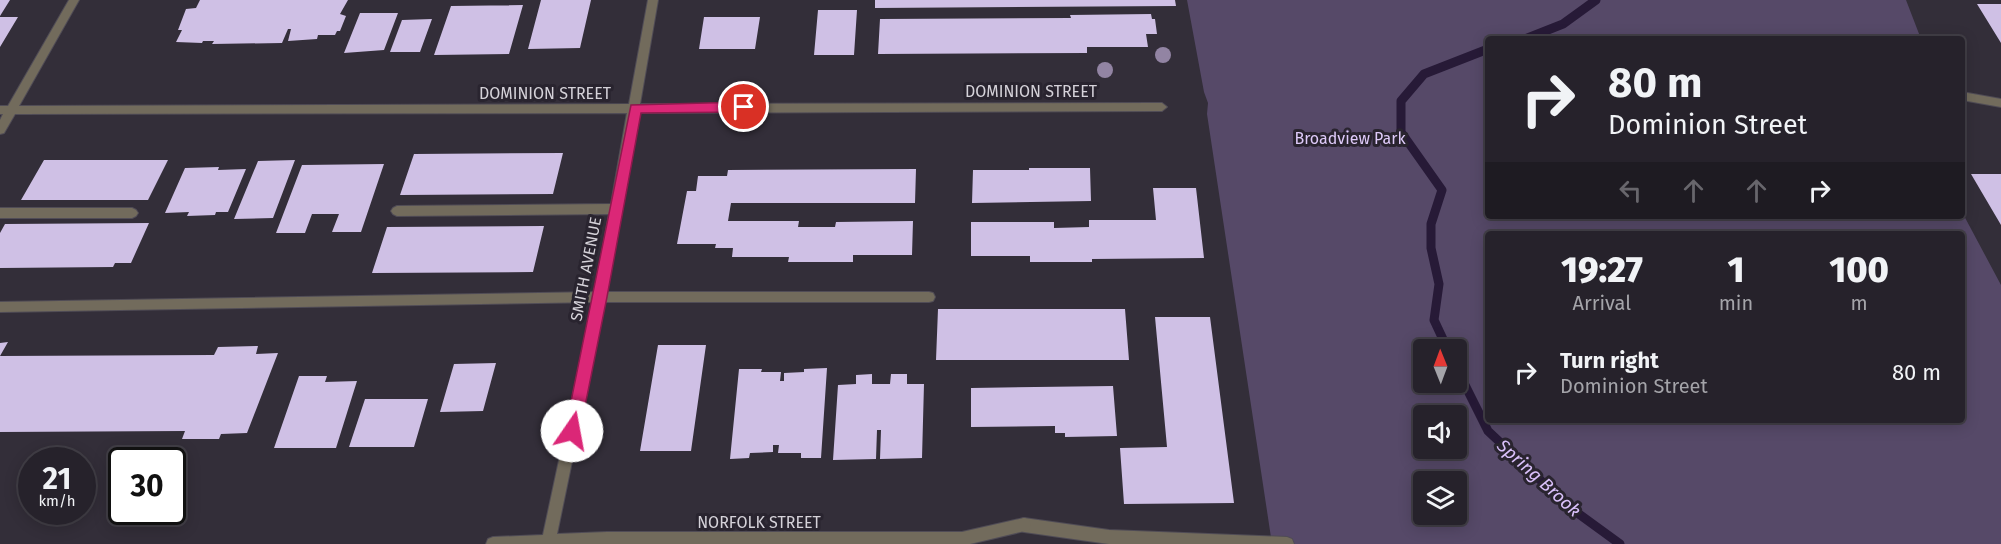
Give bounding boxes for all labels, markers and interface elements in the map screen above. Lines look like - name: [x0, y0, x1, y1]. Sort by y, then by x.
- text: 80 m: [1608, 58, 1702, 108]
- icon: right: [1509, 60, 1587, 138]
- pin: [718, 81, 769, 132]
- street label: DOMINION STREET: [965, 82, 1098, 101]
- street label: DOMINION STREET: [479, 84, 612, 103]
- icon: arrive: [727, 90, 760, 123]
- text: Dominion Street: [1608, 109, 1807, 141]
- park label: Broadview Park: [1294, 129, 1406, 148]
- icon: left: [1614, 174, 1647, 207]
- icon: ahead: [1677, 174, 1710, 207]
- icon: ahead: [1740, 174, 1773, 207]
- icon: right: [1803, 174, 1836, 207]
- street label: SMITH AVENUE: [567, 215, 605, 323]
- text: 19:27: [1561, 248, 1643, 292]
- text: 1: [1727, 248, 1745, 292]
- text: 100: [1829, 248, 1889, 292]
- text: Arrival: [1573, 291, 1631, 315]
- text: min: [1719, 291, 1753, 315]
- text: m: [1851, 291, 1868, 315]
- north arrow: [1413, 339, 1467, 393]
- map controls: [1413, 339, 1467, 525]
- text: Turn right: [1560, 347, 1659, 374]
- icon: right: [1509, 356, 1542, 389]
- text: 80 m: [1892, 359, 1941, 386]
- text: Dominion Street: [1560, 374, 1708, 398]
- position arrow: [540, 399, 604, 463]
- button: sound: [1413, 405, 1467, 459]
- water label: Spring Brook: [1492, 434, 1586, 522]
- speed limit sign: 30: [108, 447, 186, 525]
- text: 21: [43, 461, 71, 497]
- button: layers: [1413, 471, 1467, 525]
- text: km/h: [38, 492, 76, 510]
- street label: NORFOLK STREET: [697, 513, 822, 532]

